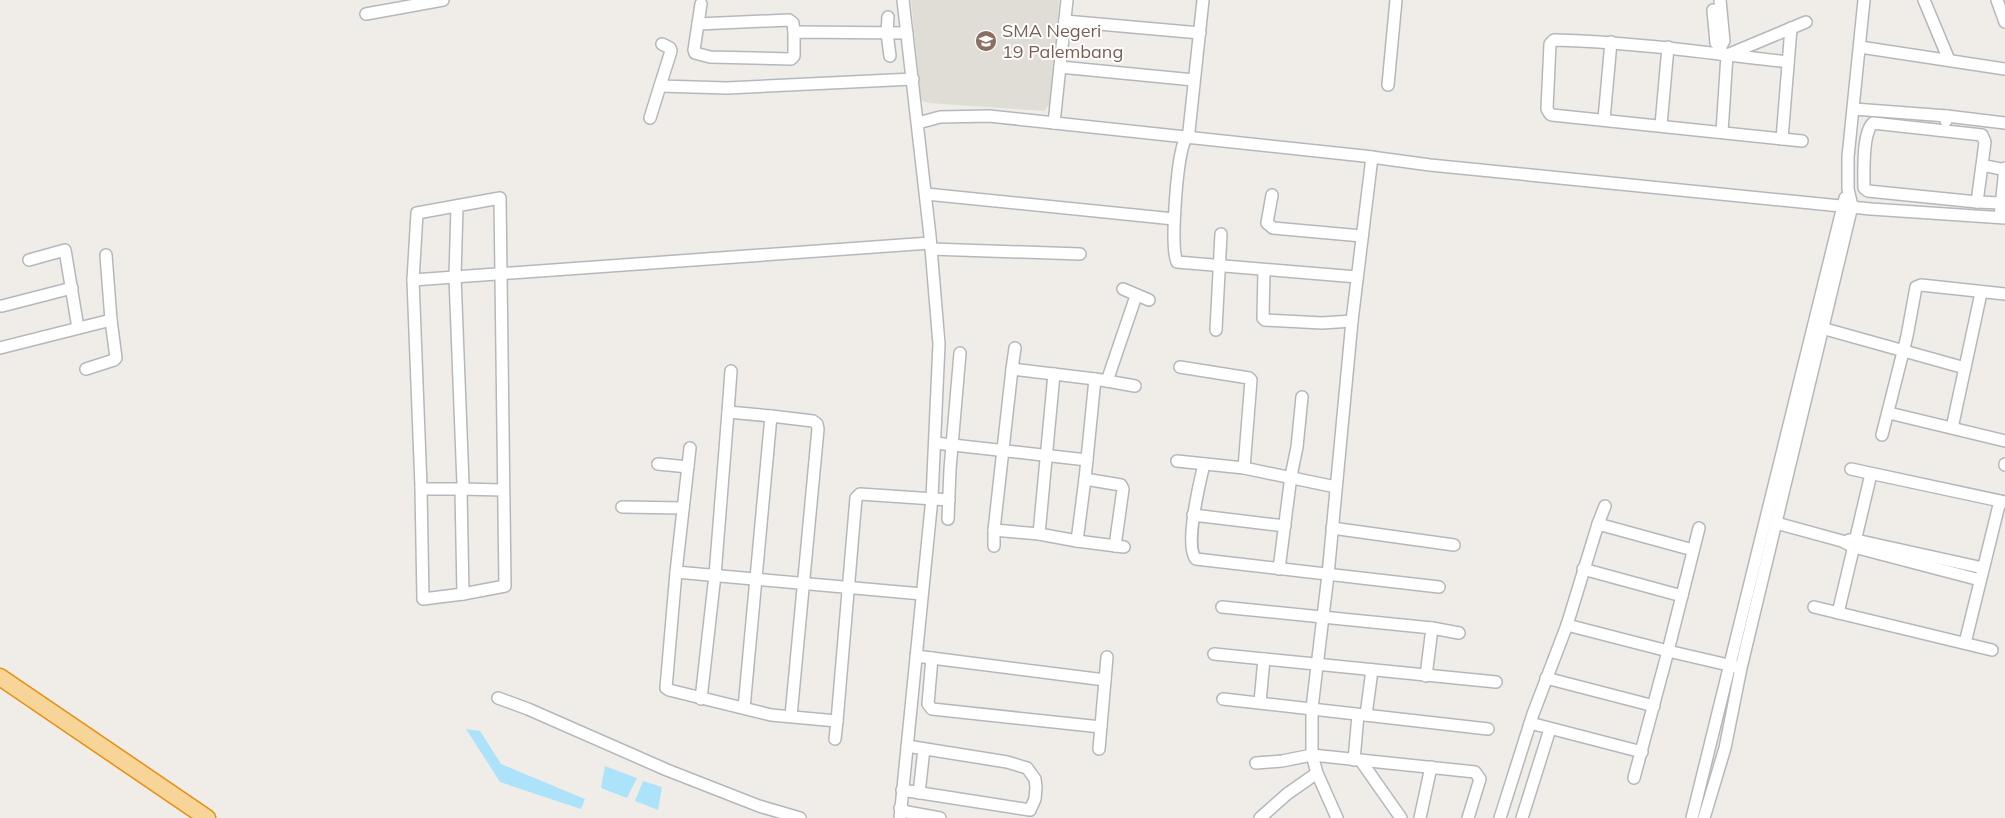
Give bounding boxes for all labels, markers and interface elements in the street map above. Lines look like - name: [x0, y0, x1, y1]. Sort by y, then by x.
- place label: SMA Negeri 19 Palembang: [1002, 19, 1123, 63]
- school or university icon: SMA Negeri 19 Palembang: [974, 29, 998, 53]

